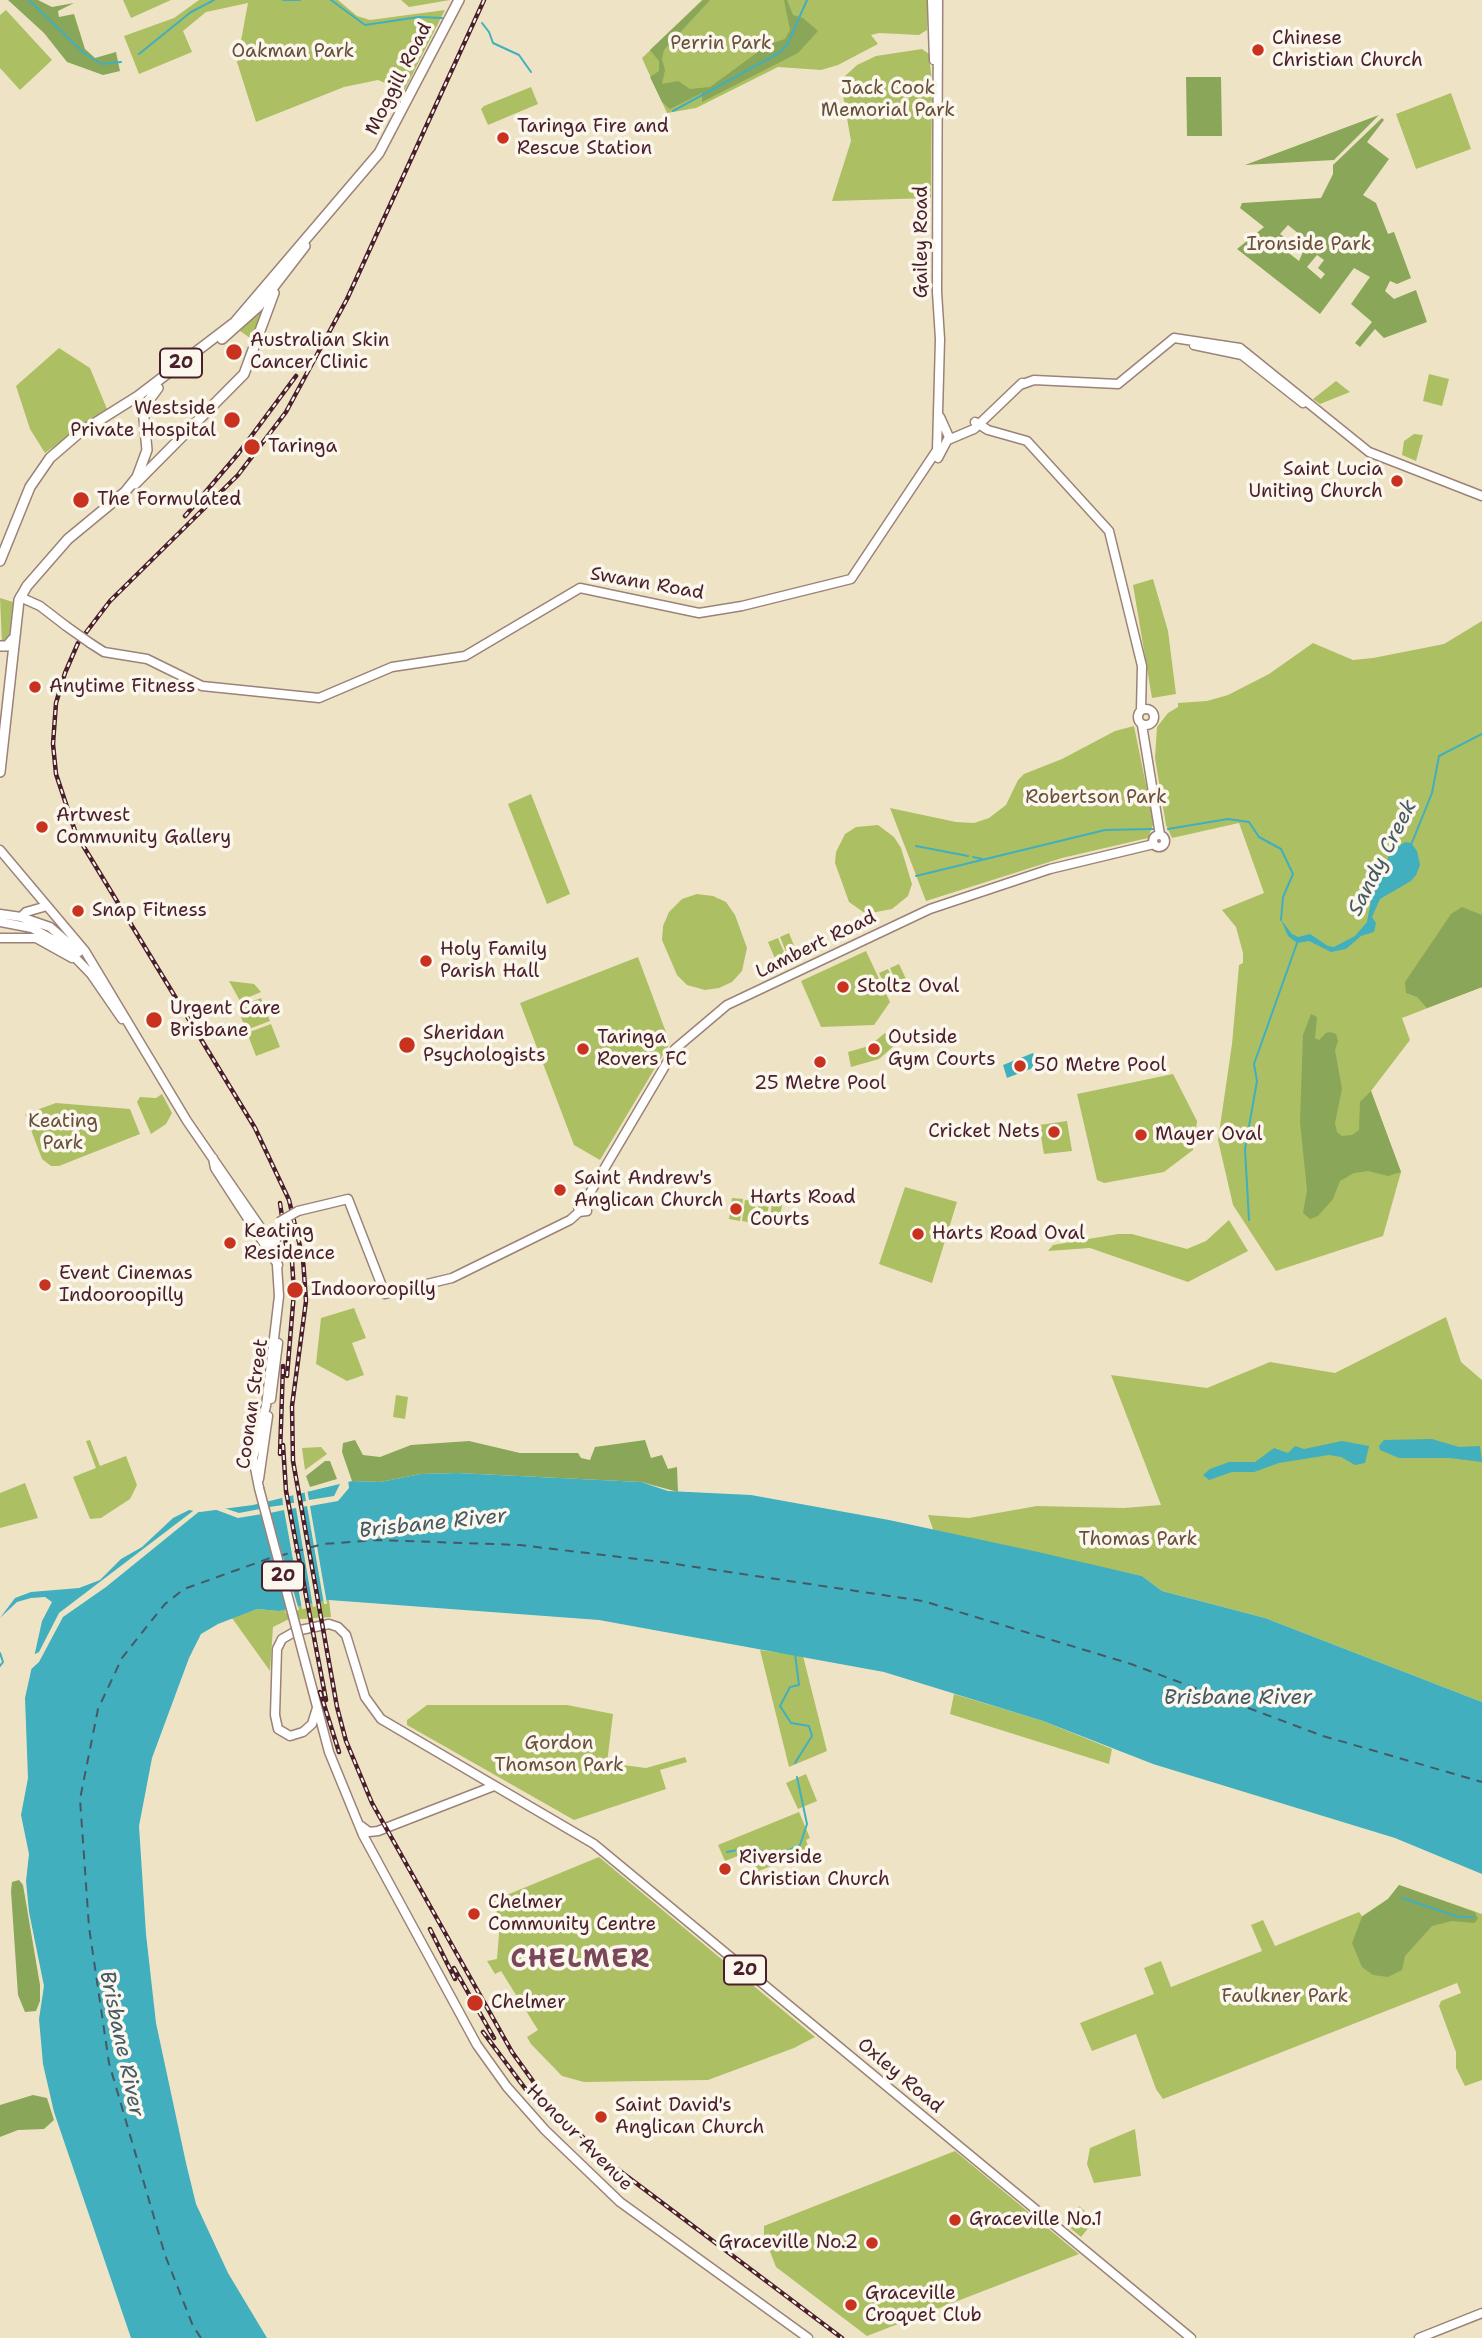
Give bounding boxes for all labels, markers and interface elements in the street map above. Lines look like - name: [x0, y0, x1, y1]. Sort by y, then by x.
- street label: Moggill Road: [361, 19, 437, 139]
- place label: Chinese Christian Church: [1272, 28, 1423, 72]
- park label: Perrin Park: [670, 33, 772, 55]
- park label: Oakman Park: [232, 41, 354, 63]
- marker: Chinese Christian Church: [1250, 42, 1266, 58]
- park label: Jack Cook Memorial Park: [821, 78, 955, 122]
- place label: Taringa Fire and Rescue Station: [517, 116, 669, 160]
- marker: Taringa Fire and Rescue Station: [495, 130, 511, 146]
- street label: Gailey Road: [911, 186, 933, 298]
- park label: Ironside Park: [1247, 234, 1371, 256]
- place label: Australian Skin Cancer Clinic: [250, 330, 389, 374]
- marker: Australian Skin Cancer Clinic: [224, 342, 244, 362]
- road number: 20: [160, 348, 202, 377]
- place label: Westside Private Hospital: [70, 398, 216, 442]
- marker: Westside Private Hospital: [222, 410, 242, 430]
- place label: Taringa: [268, 436, 337, 458]
- marker: Taringa: [242, 437, 262, 457]
- place label: Saint Lucia Uniting Church: [1248, 459, 1383, 503]
- marker: Saint Lucia Uniting Church: [1389, 473, 1405, 489]
- place label: The Formulated: [97, 489, 241, 511]
- marker: The Formulated: [71, 490, 91, 510]
- street label: Swann Road: [588, 563, 706, 605]
- place label: Anytime Fitness: [49, 676, 195, 698]
- marker: Anytime Fitness: [27, 679, 43, 695]
- park label: Robertson Park: [1025, 787, 1167, 809]
- water label: Sandy Creek: [1343, 796, 1423, 920]
- place label: Artwest Community Gallery: [56, 805, 231, 849]
- marker: Artwest Community Gallery: [34, 819, 50, 835]
- place label: Snap Fitness: [92, 900, 207, 922]
- marker: Snap Fitness: [70, 903, 86, 919]
- street label: Lambert Road: [752, 906, 880, 984]
- place label: Holy Family Parish Hall: [440, 939, 547, 983]
- marker: Holy Family Parish Hall: [418, 953, 434, 969]
- place label: Stoltz Oval: [857, 976, 959, 998]
- marker: Stoltz Oval: [835, 979, 851, 995]
- place label: Urgent Care Brisbane: [170, 998, 281, 1042]
- marker: Urgent Care Brisbane: [144, 1010, 164, 1030]
- place label: Sheridan Psychologists: [423, 1023, 546, 1067]
- place label: Taringa Rovers FC: [597, 1027, 687, 1071]
- place label: Outside Gym Courts: [888, 1027, 996, 1071]
- marker: Sheridan Psychologists: [397, 1035, 417, 1055]
- marker: Taringa Rovers FC: [575, 1041, 591, 1057]
- marker: Outside Gym Courts: [866, 1041, 882, 1057]
- marker: 25 Metre Pool: [812, 1054, 828, 1070]
- place label: 50 Metre Pool: [1034, 1055, 1166, 1077]
- marker: 50 Metre Pool: [1012, 1058, 1028, 1074]
- place label: 25 Metre Pool: [754, 1073, 886, 1095]
- park label: Keating Park: [28, 1111, 98, 1155]
- place label: Cricket Nets: [928, 1121, 1040, 1143]
- marker: Cricket Nets: [1046, 1124, 1062, 1140]
- place label: Mayer Oval: [1155, 1124, 1262, 1146]
- marker: Mayer Oval: [1133, 1127, 1149, 1143]
- place label: Saint Andrew's Anglican Church: [574, 1168, 723, 1212]
- marker: Saint Andrew's Anglican Church: [552, 1182, 568, 1198]
- place label: Harts Road Courts: [750, 1187, 855, 1231]
- marker: Harts Road Courts: [728, 1201, 744, 1217]
- place label: Keating Residence: [244, 1221, 335, 1265]
- place label: Harts Road Oval: [932, 1223, 1085, 1245]
- marker: Harts Road Oval: [910, 1226, 926, 1242]
- marker: Keating Residence: [222, 1235, 238, 1251]
- place label: Event Cinemas Indooroopilly: [59, 1263, 193, 1307]
- marker: Event Cinemas Indooroopilly: [37, 1277, 53, 1293]
- place label: Indooroopilly: [311, 1279, 436, 1301]
- marker: Indooroopilly: [285, 1280, 305, 1300]
- street label: Coonan Street: [233, 1337, 273, 1471]
- water label: Brisbane River: [358, 1504, 508, 1544]
- park label: Thomas Park: [1079, 1529, 1197, 1551]
- road number: 20: [262, 1562, 304, 1590]
- water label: Brisbane River: [1164, 1686, 1312, 1712]
- park label: Gordon Thomson Park: [494, 1733, 624, 1777]
- place label: Riverside Christian Church: [739, 1847, 890, 1891]
- marker: Riverside Christian Church: [717, 1861, 733, 1877]
- place label: Chelmer Community Centre: [488, 1892, 656, 1936]
- marker: Chelmer Community Centre: [466, 1906, 482, 1922]
- district label: CHELMER: [511, 1944, 651, 1976]
- road number: 20: [724, 1956, 766, 1984]
- water label: Brisbane River: [93, 1969, 149, 2119]
- park label: Faulkner Park: [1222, 1986, 1348, 2008]
- place label: Chelmer: [491, 1992, 566, 2014]
- marker: Chelmer: [465, 1993, 485, 2013]
- street label: Oxley Road: [852, 2033, 948, 2119]
- street label: Honour Avenue: [521, 2080, 637, 2196]
- place label: Saint David's Anglican Church: [615, 2095, 764, 2139]
- marker: Saint David's Anglican Church: [593, 2109, 609, 2125]
- place label: Graceville No.1: [969, 2209, 1102, 2231]
- marker: Graceville No.1: [947, 2212, 963, 2228]
- place label: Graceville No.2: [718, 2232, 858, 2254]
- marker: Graceville No.2: [864, 2235, 880, 2251]
- place label: Graceville Croquet Club: [865, 2283, 982, 2327]
- marker: Graceville Croquet Club: [843, 2297, 859, 2313]

